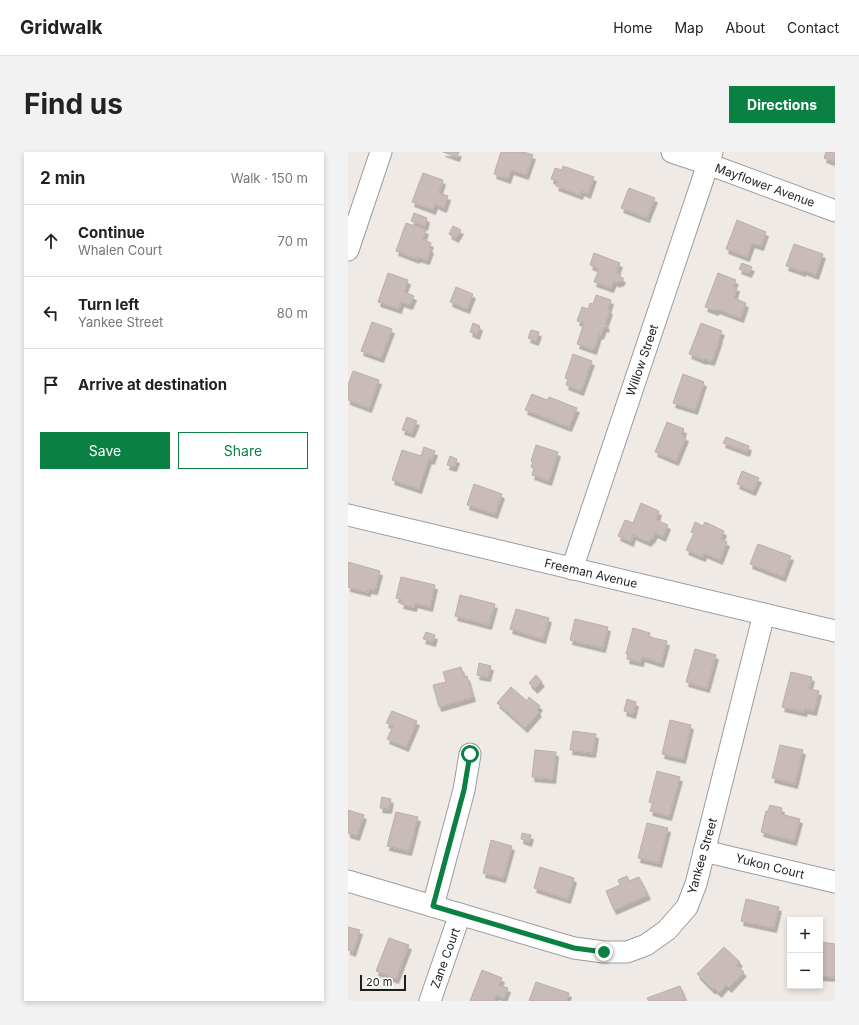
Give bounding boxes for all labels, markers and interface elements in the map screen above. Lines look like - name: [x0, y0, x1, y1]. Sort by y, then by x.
- text: Gridwalk: [20, 16, 103, 39]
- text: Home: [613, 19, 652, 36]
- text: Map: [674, 19, 704, 36]
- text: About: [726, 19, 765, 36]
- text: Contact: [787, 19, 839, 36]
- button: Directions: [729, 86, 835, 123]
- text: Find us: [24, 87, 123, 121]
- street label: Mayflower Avenue: [713, 160, 817, 210]
- text: 2 min: [40, 168, 85, 188]
- text: Walk · 150 m: [231, 170, 308, 186]
- text: Continue: [78, 223, 145, 242]
- icon: ahead: [40, 230, 62, 252]
- text: 70 m: [278, 233, 308, 249]
- text: Whalen Court: [78, 242, 162, 258]
- text: Turn left: [78, 295, 139, 314]
- icon: left: [40, 302, 62, 324]
- text: 80 m: [277, 305, 308, 321]
- text: Yankee Street: [78, 314, 163, 330]
- street label: Willow Street: [623, 322, 661, 398]
- icon: arrive: [40, 374, 62, 396]
- text: Arrive at destination: [78, 375, 227, 394]
- button: Save: [40, 432, 170, 469]
- button: Share: [178, 432, 308, 469]
- street label: Freeman Avenue: [543, 555, 639, 591]
- route start: [461, 745, 479, 763]
- street label: Yankee Street: [684, 816, 720, 896]
- street label: Yukon Court: [734, 850, 806, 882]
- map controls: [787, 917, 823, 989]
- button: +: [787, 917, 823, 953]
- street label: Zane Court: [427, 926, 463, 990]
- route end: [595, 943, 613, 961]
- button: −: [787, 953, 823, 989]
- scale bar: [360, 973, 406, 992]
- text: 20 m: [366, 975, 392, 989]

